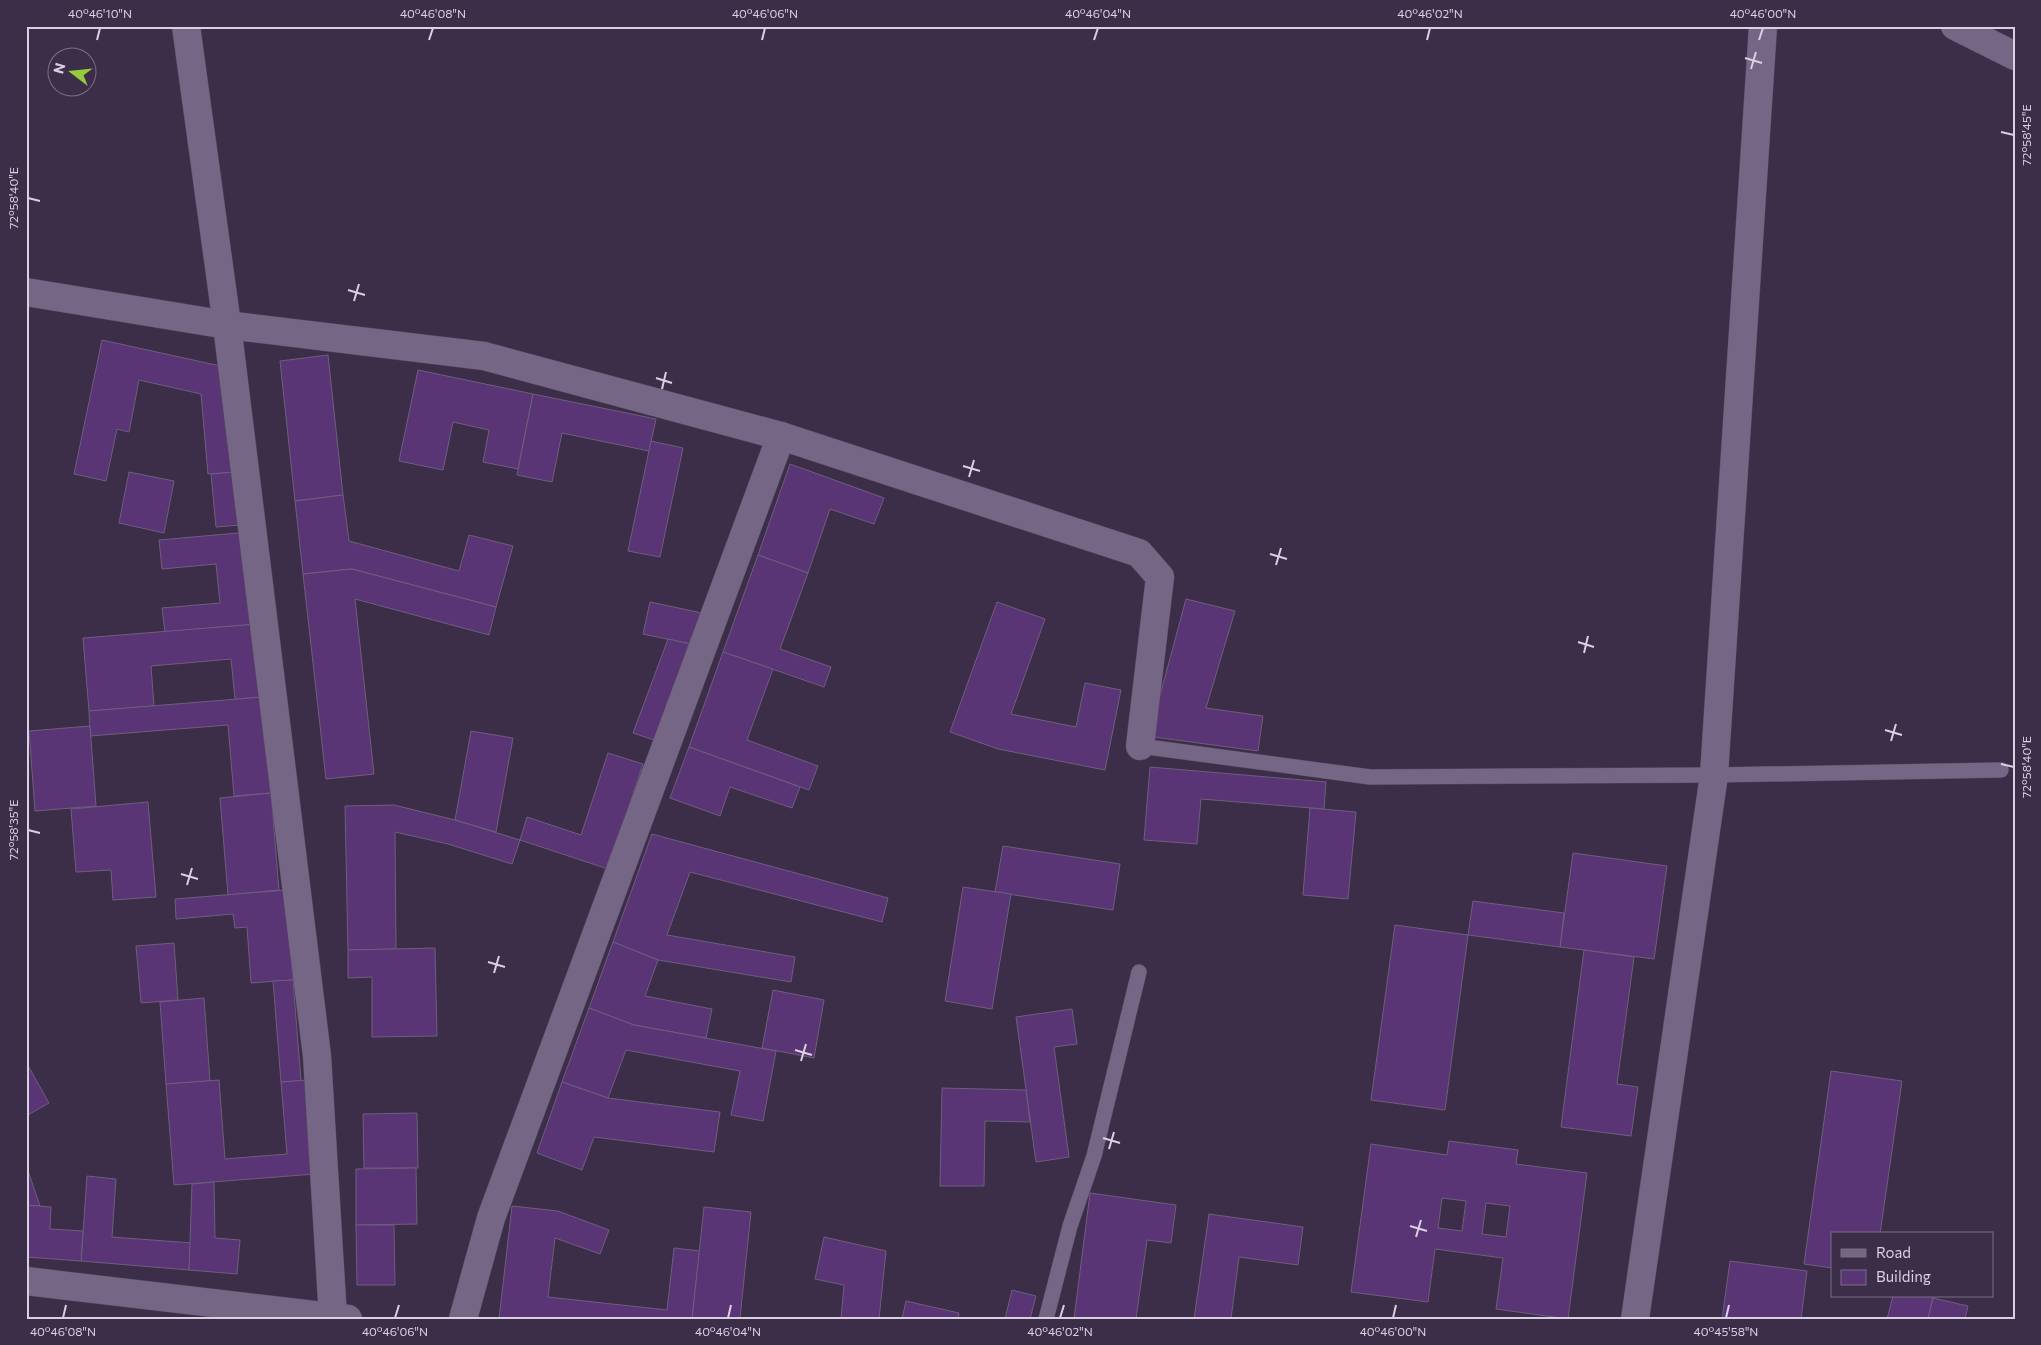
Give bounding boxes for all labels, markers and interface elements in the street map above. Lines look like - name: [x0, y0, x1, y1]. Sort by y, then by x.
- text: 40°46'10"N: [68, 6, 132, 20]
- text: 40°46'08"N: [400, 6, 466, 20]
- text: 40°46'06"N: [732, 6, 798, 20]
- text: 40°46'04"N: [1065, 6, 1131, 20]
- text: 40°46'02"N: [1397, 6, 1463, 20]
- text: 40°46'00"N: [1730, 6, 1796, 20]
- north arrow: [48, 48, 98, 98]
- text: N: [49, 61, 69, 76]
- text: 72°58'45"E: [2019, 104, 2033, 166]
- text: 72°58'40"E: [6, 167, 20, 229]
- text: 72°58'40"E: [2019, 736, 2033, 798]
- text: 72°58'35"E: [6, 800, 20, 860]
- legend: [1831, 1232, 1994, 1298]
- text: Road: [1876, 1243, 1911, 1261]
- text: Building: [1876, 1267, 1931, 1285]
- text: 40°46'08"N: [30, 1324, 96, 1338]
- text: 40°46'06"N: [362, 1324, 428, 1338]
- text: 40°46'04"N: [695, 1324, 761, 1338]
- text: 40°46'02"N: [1027, 1324, 1093, 1338]
- text: 40°46'00"N: [1360, 1324, 1426, 1338]
- text: 40°45'58"N: [1694, 1324, 1758, 1338]

